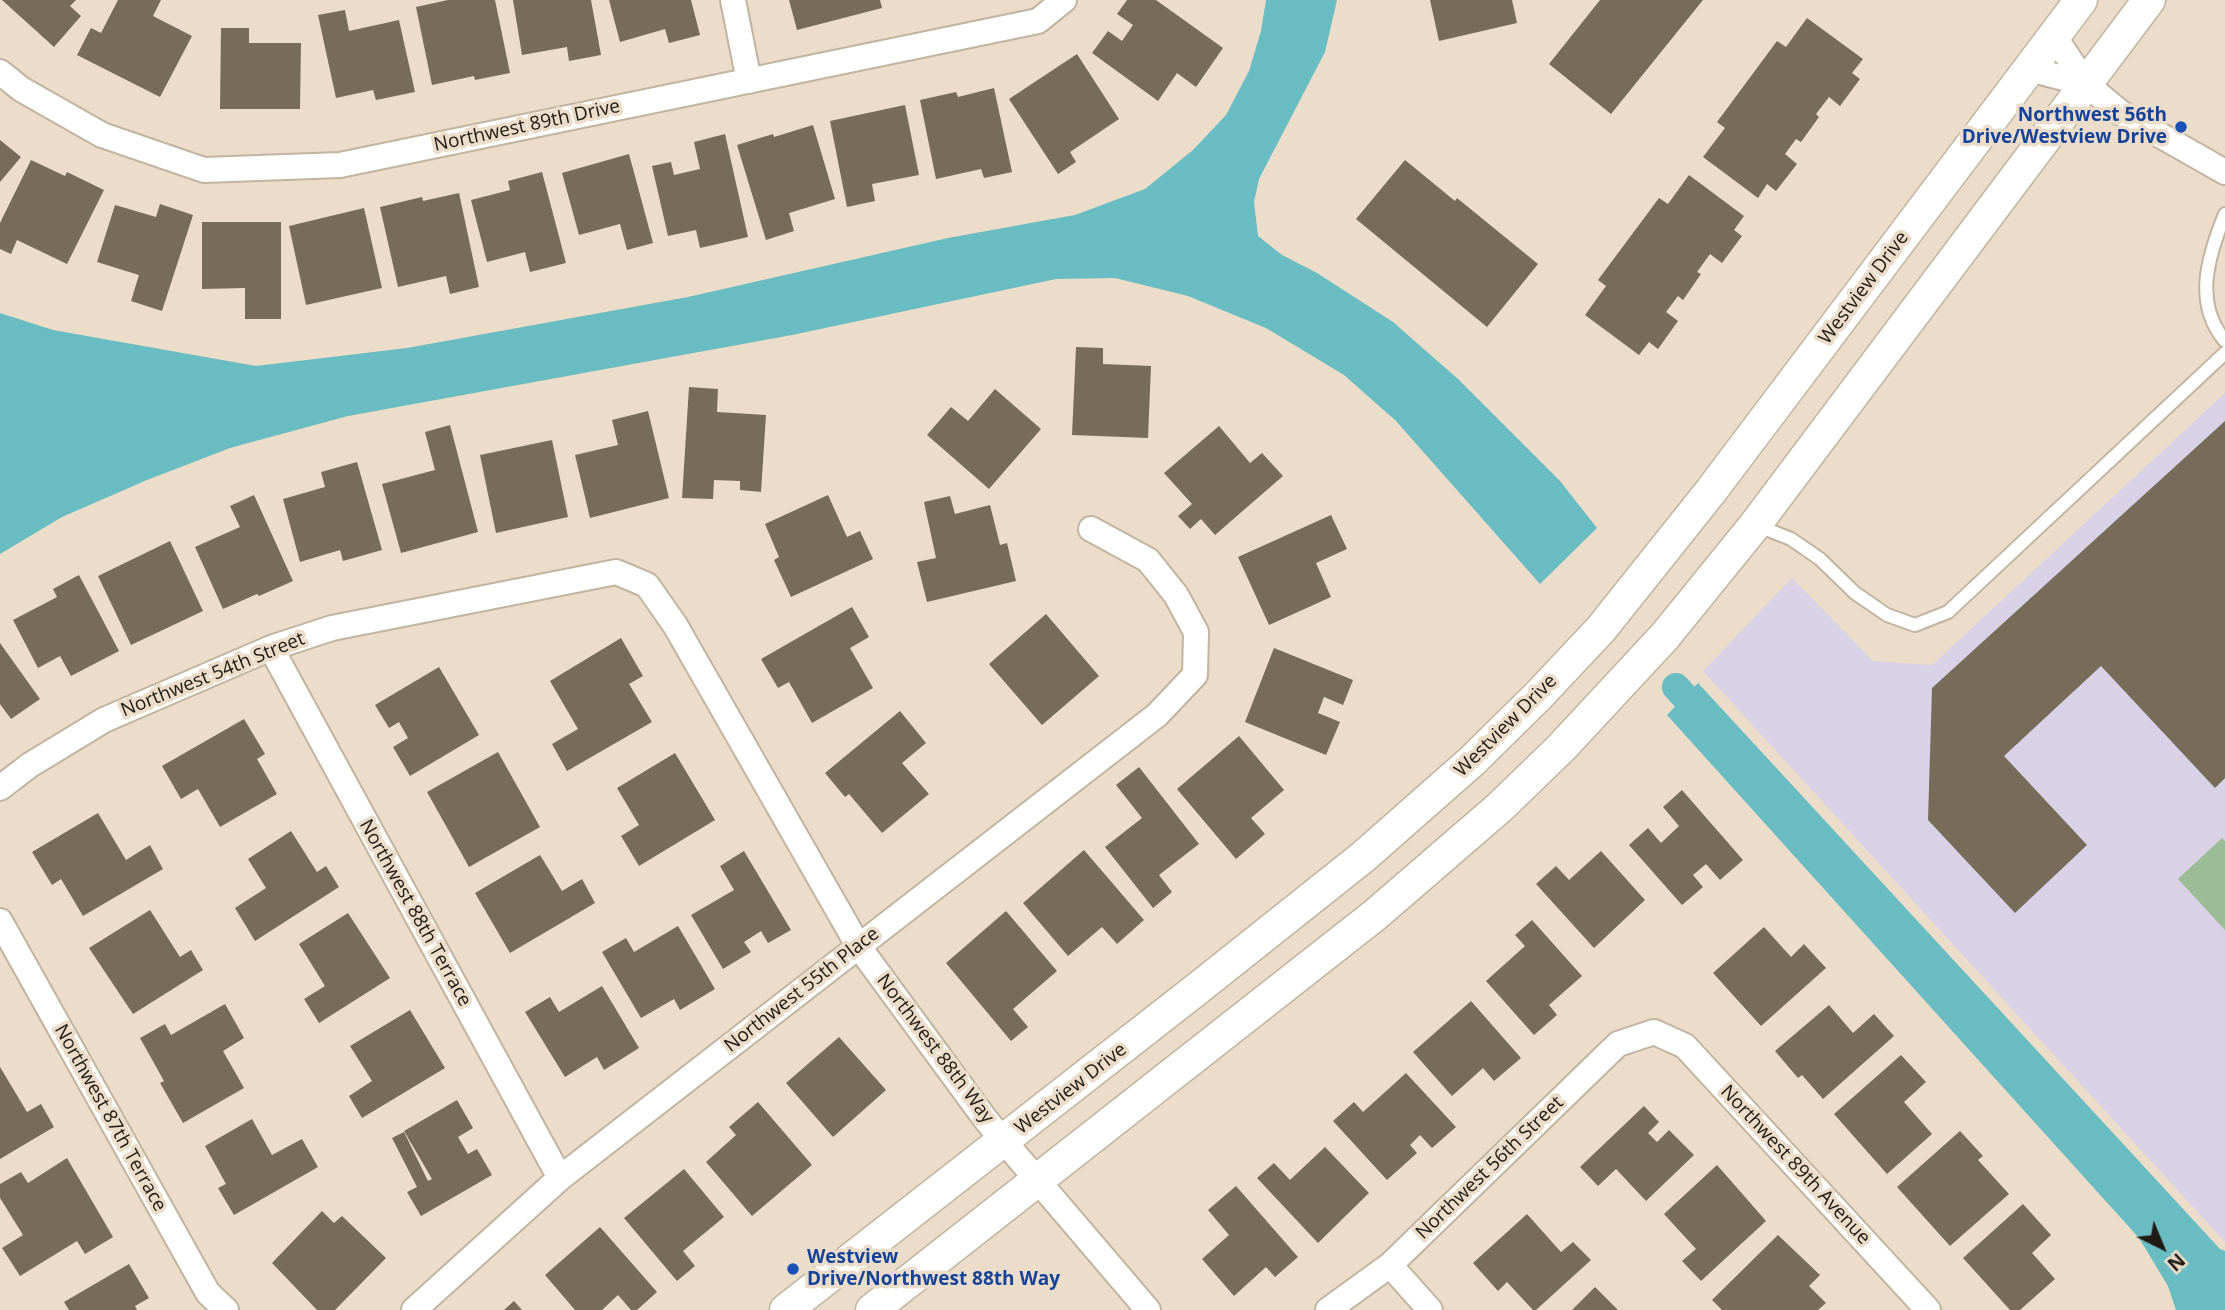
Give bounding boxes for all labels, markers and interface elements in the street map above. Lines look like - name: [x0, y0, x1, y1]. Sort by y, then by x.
- street label: Northwest 89th Drive: [432, 95, 622, 157]
- place label: Northwest 56th Drive/Westview Drive: [1962, 105, 2167, 149]
- marker: Northwest 56th Drive/Westview Drive: [2173, 119, 2189, 135]
- street label: Westview Drive: [1814, 227, 1914, 349]
- street label: Northwest 54th Street: [118, 628, 308, 722]
- street label: Westview Drive: [1450, 670, 1562, 782]
- street label: Northwest 88th Terrace: [354, 816, 476, 1010]
- street label: Northwest 55th Place: [720, 923, 884, 1057]
- street label: Northwest 88th Way: [871, 970, 999, 1128]
- street label: Northwest 87th Terrace: [49, 1021, 171, 1215]
- street label: Westview Drive: [1011, 1038, 1131, 1140]
- street label: Northwest 89th Avenue: [1715, 1081, 1875, 1249]
- street label: Northwest 56th Street: [1412, 1092, 1568, 1244]
- north arrow: [2127, 1212, 2197, 1282]
- place label: Westview Drive/Northwest 88th Way: [807, 1247, 1060, 1291]
- text: N: [2162, 1248, 2191, 1277]
- marker: Westview Drive/Northwest 88th Way: [785, 1261, 801, 1277]

